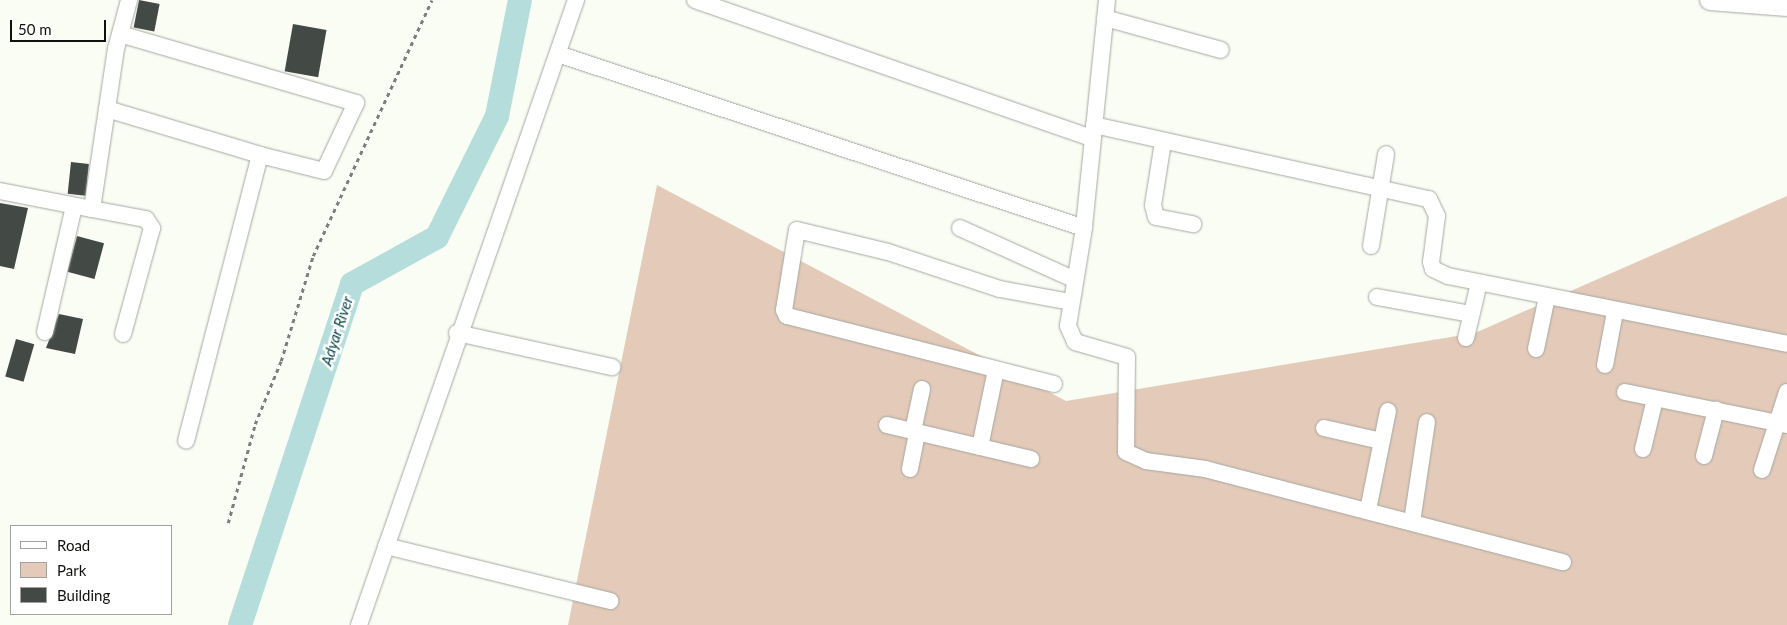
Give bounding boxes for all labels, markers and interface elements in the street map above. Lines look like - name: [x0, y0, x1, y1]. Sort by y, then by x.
- scale bar: [12, 10, 109, 42]
- text: 50 m: [18, 20, 52, 38]
- water label: Adyar River: [317, 294, 357, 368]
- legend: [10, 525, 172, 615]
- text: Road: [57, 536, 90, 554]
- text: Park: [57, 561, 86, 579]
- text: Building: [57, 586, 110, 604]

